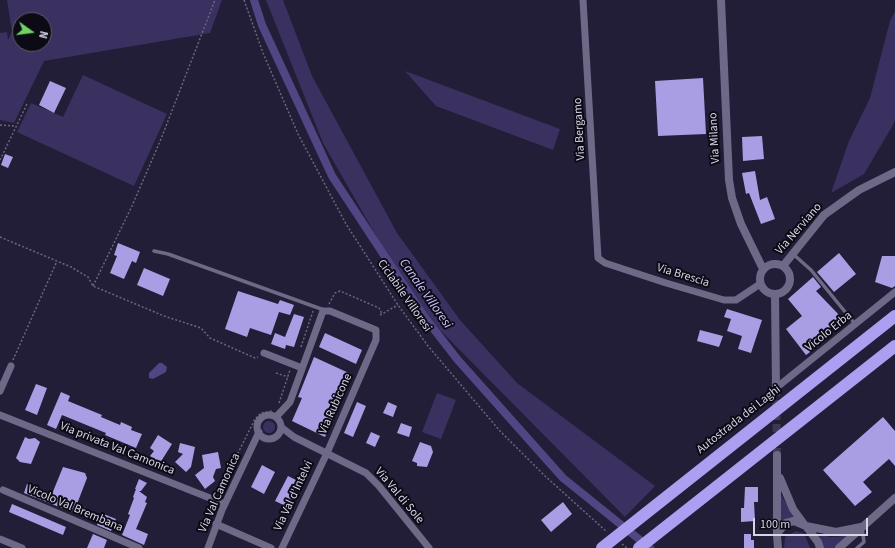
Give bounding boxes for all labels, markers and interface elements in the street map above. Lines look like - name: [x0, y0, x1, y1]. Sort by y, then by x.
- north arrow: [12, 12, 52, 52]
- text: N: [35, 29, 51, 40]
- street label: Via Bergamo: [571, 97, 589, 161]
- street label: Via Milano: [706, 112, 724, 164]
- street label: Via Nerviano: [773, 200, 825, 258]
- water label: Canale Villoresi: [395, 256, 455, 332]
- street label: Ciclabile Villoresi: [374, 257, 434, 335]
- street label: Via Brescia: [655, 261, 711, 291]
- street label: Vicolo Erba: [803, 309, 855, 355]
- street label: Via Rubicone: [316, 371, 356, 437]
- street label: Autostrada dei Laghi: [694, 383, 784, 457]
- street label: Via privata Val Camonica: [57, 419, 177, 479]
- street label: Via Val Camonica: [196, 451, 244, 535]
- street label: Via Val d'Intelvi: [271, 459, 317, 533]
- street label: Via Val di Sole: [371, 465, 427, 527]
- street label: Vicolo Val Brembana: [25, 482, 125, 536]
- scale bar: [755, 510, 870, 536]
- text: 100 m: [760, 516, 790, 533]

